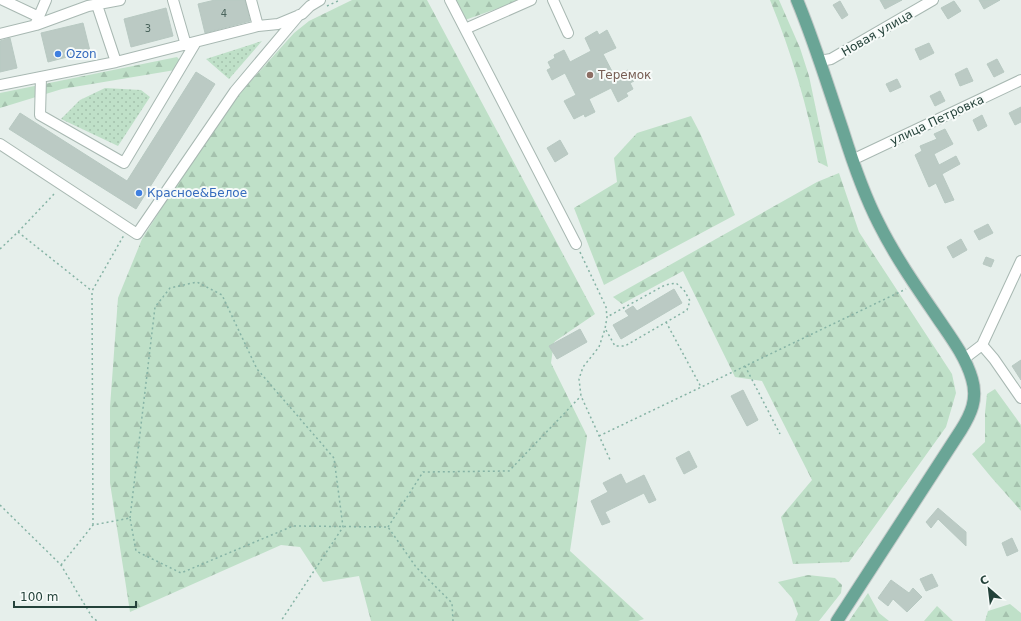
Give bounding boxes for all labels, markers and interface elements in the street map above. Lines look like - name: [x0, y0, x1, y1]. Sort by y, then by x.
- street label: Новая улица: [839, 7, 915, 59]
- house number: 4: [221, 8, 227, 19]
- house number: 3: [145, 23, 151, 34]
- place label: Ozon: [66, 47, 97, 61]
- marker: Ozon: [53, 49, 63, 59]
- place label: Теремок: [597, 68, 651, 82]
- marker: Теремок: [585, 70, 595, 80]
- street label: улица Петровка: [888, 92, 986, 148]
- place label: Красное&Белое: [147, 186, 247, 200]
- marker: Красное&Белое: [134, 188, 144, 198]
- north arrow: [969, 569, 1009, 609]
- text: С: [978, 573, 991, 588]
- scale bar: [14, 583, 136, 609]
- text: 100 m: [20, 590, 58, 604]

